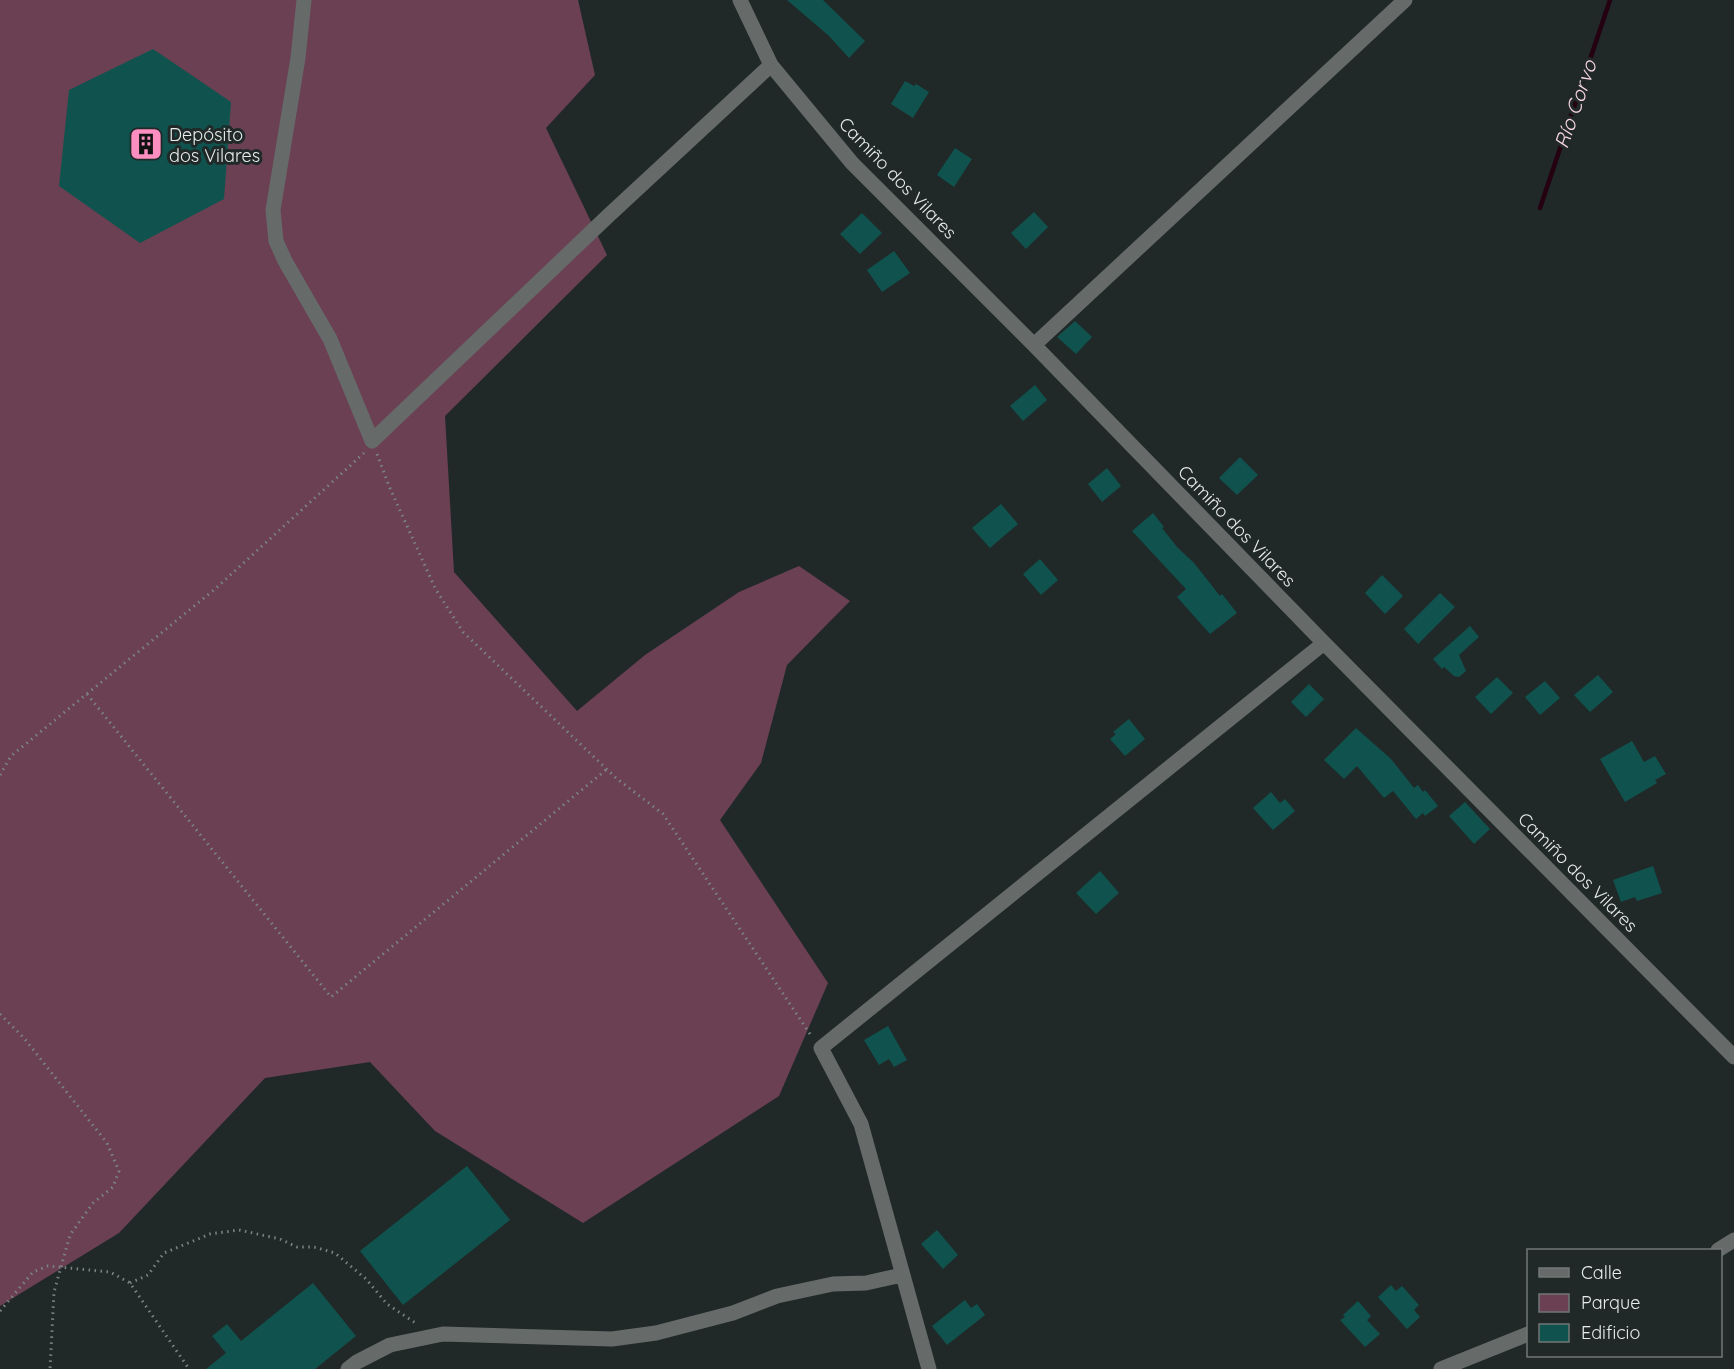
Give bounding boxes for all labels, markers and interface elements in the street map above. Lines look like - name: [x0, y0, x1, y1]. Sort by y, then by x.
- water label: Río Corvo: [1548, 56, 1602, 151]
- street label: Camiño dos Vilares: [834, 112, 962, 244]
- place label: Depósito dos Vilares: [169, 123, 260, 167]
- building icon: Depósito dos Vilares: [128, 126, 164, 162]
- street label: Camiño dos Vilares: [1173, 460, 1301, 592]
- street label: Camiño dos Vilares: [1513, 807, 1643, 937]
- legend: [1527, 1249, 1722, 1357]
- text: Calle: [1581, 1261, 1622, 1284]
- text: Parque: [1581, 1291, 1640, 1314]
- text: Edificio: [1581, 1321, 1640, 1344]

